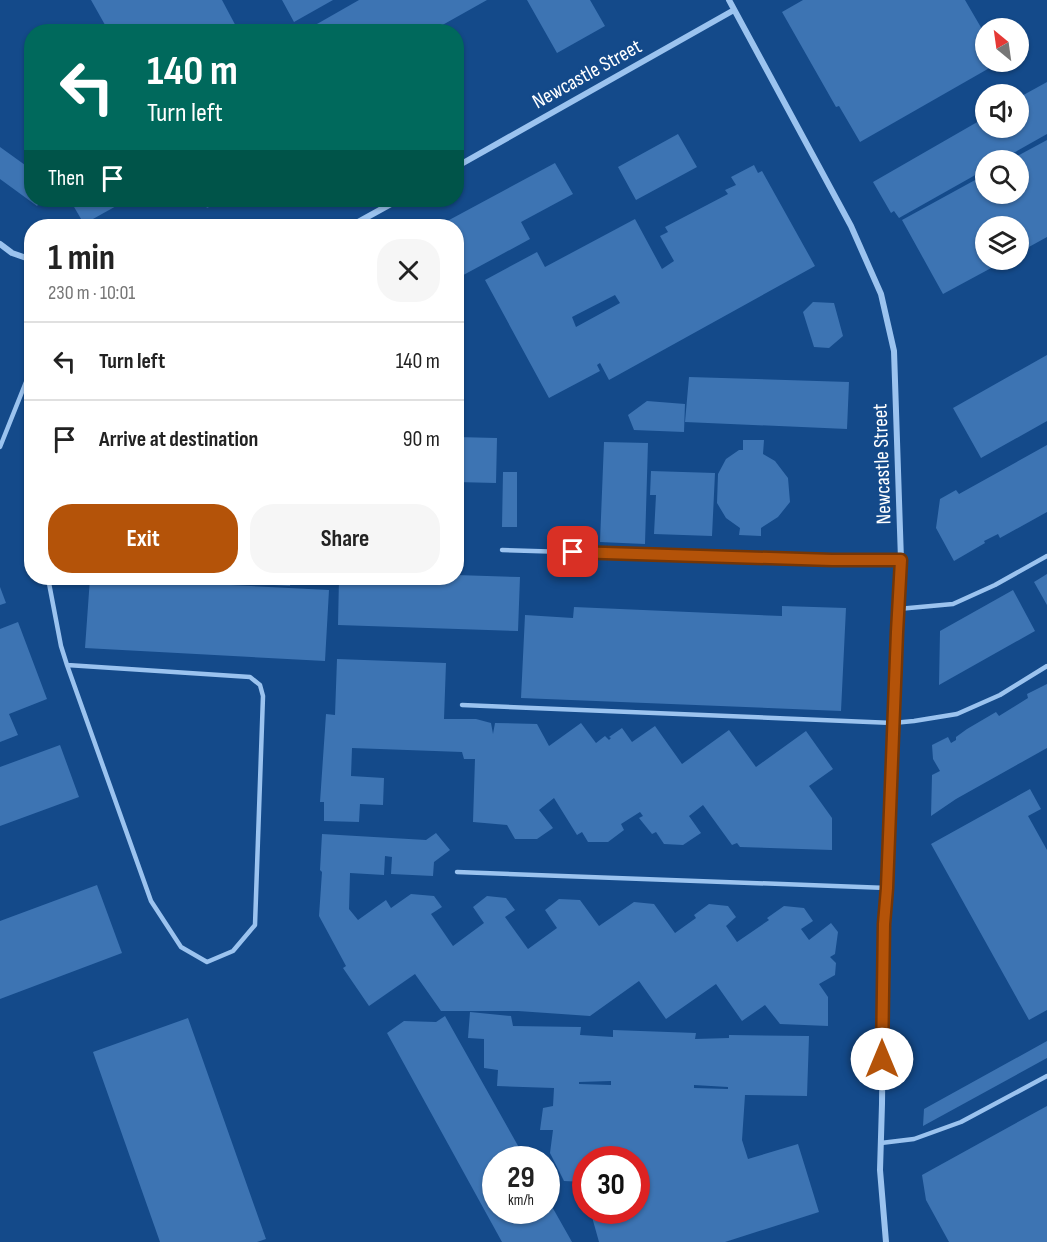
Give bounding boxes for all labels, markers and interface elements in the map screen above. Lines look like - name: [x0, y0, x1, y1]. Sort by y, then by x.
- north arrow: [975, 18, 1029, 72]
- map controls: [975, 18, 1029, 270]
- street label: Newcastle Street: [528, 34, 646, 114]
- text: 140 m: [147, 46, 238, 97]
- icon: left: [48, 48, 126, 126]
- button: sound: [975, 84, 1029, 138]
- text: Turn left: [147, 97, 223, 129]
- button: search: [975, 150, 1029, 204]
- icon: arrive: [96, 162, 129, 195]
- text: Then: [48, 165, 84, 192]
- button: layers: [975, 216, 1029, 270]
- text: 1 min: [48, 237, 115, 280]
- button: close: [377, 239, 440, 302]
- text: 230 m · 10:01: [48, 281, 135, 305]
- icon: left: [48, 345, 81, 378]
- text: Turn left: [99, 348, 165, 375]
- text: 140 m: [396, 348, 440, 375]
- street label: Newcastle Street: [867, 403, 897, 525]
- icon: arrive: [48, 423, 81, 456]
- text: Arrive at destination: [99, 426, 258, 453]
- text: 90 m: [403, 426, 440, 453]
- button: Exit: [48, 504, 238, 573]
- button: Share: [250, 504, 440, 573]
- pin: [547, 526, 598, 577]
- icon: arrive: [556, 535, 589, 568]
- position arrow: [850, 1027, 914, 1091]
- speed limit sign: 30: [572, 1146, 650, 1224]
- text: 29: [507, 1160, 535, 1196]
- text: km/h: [508, 1191, 534, 1210]

